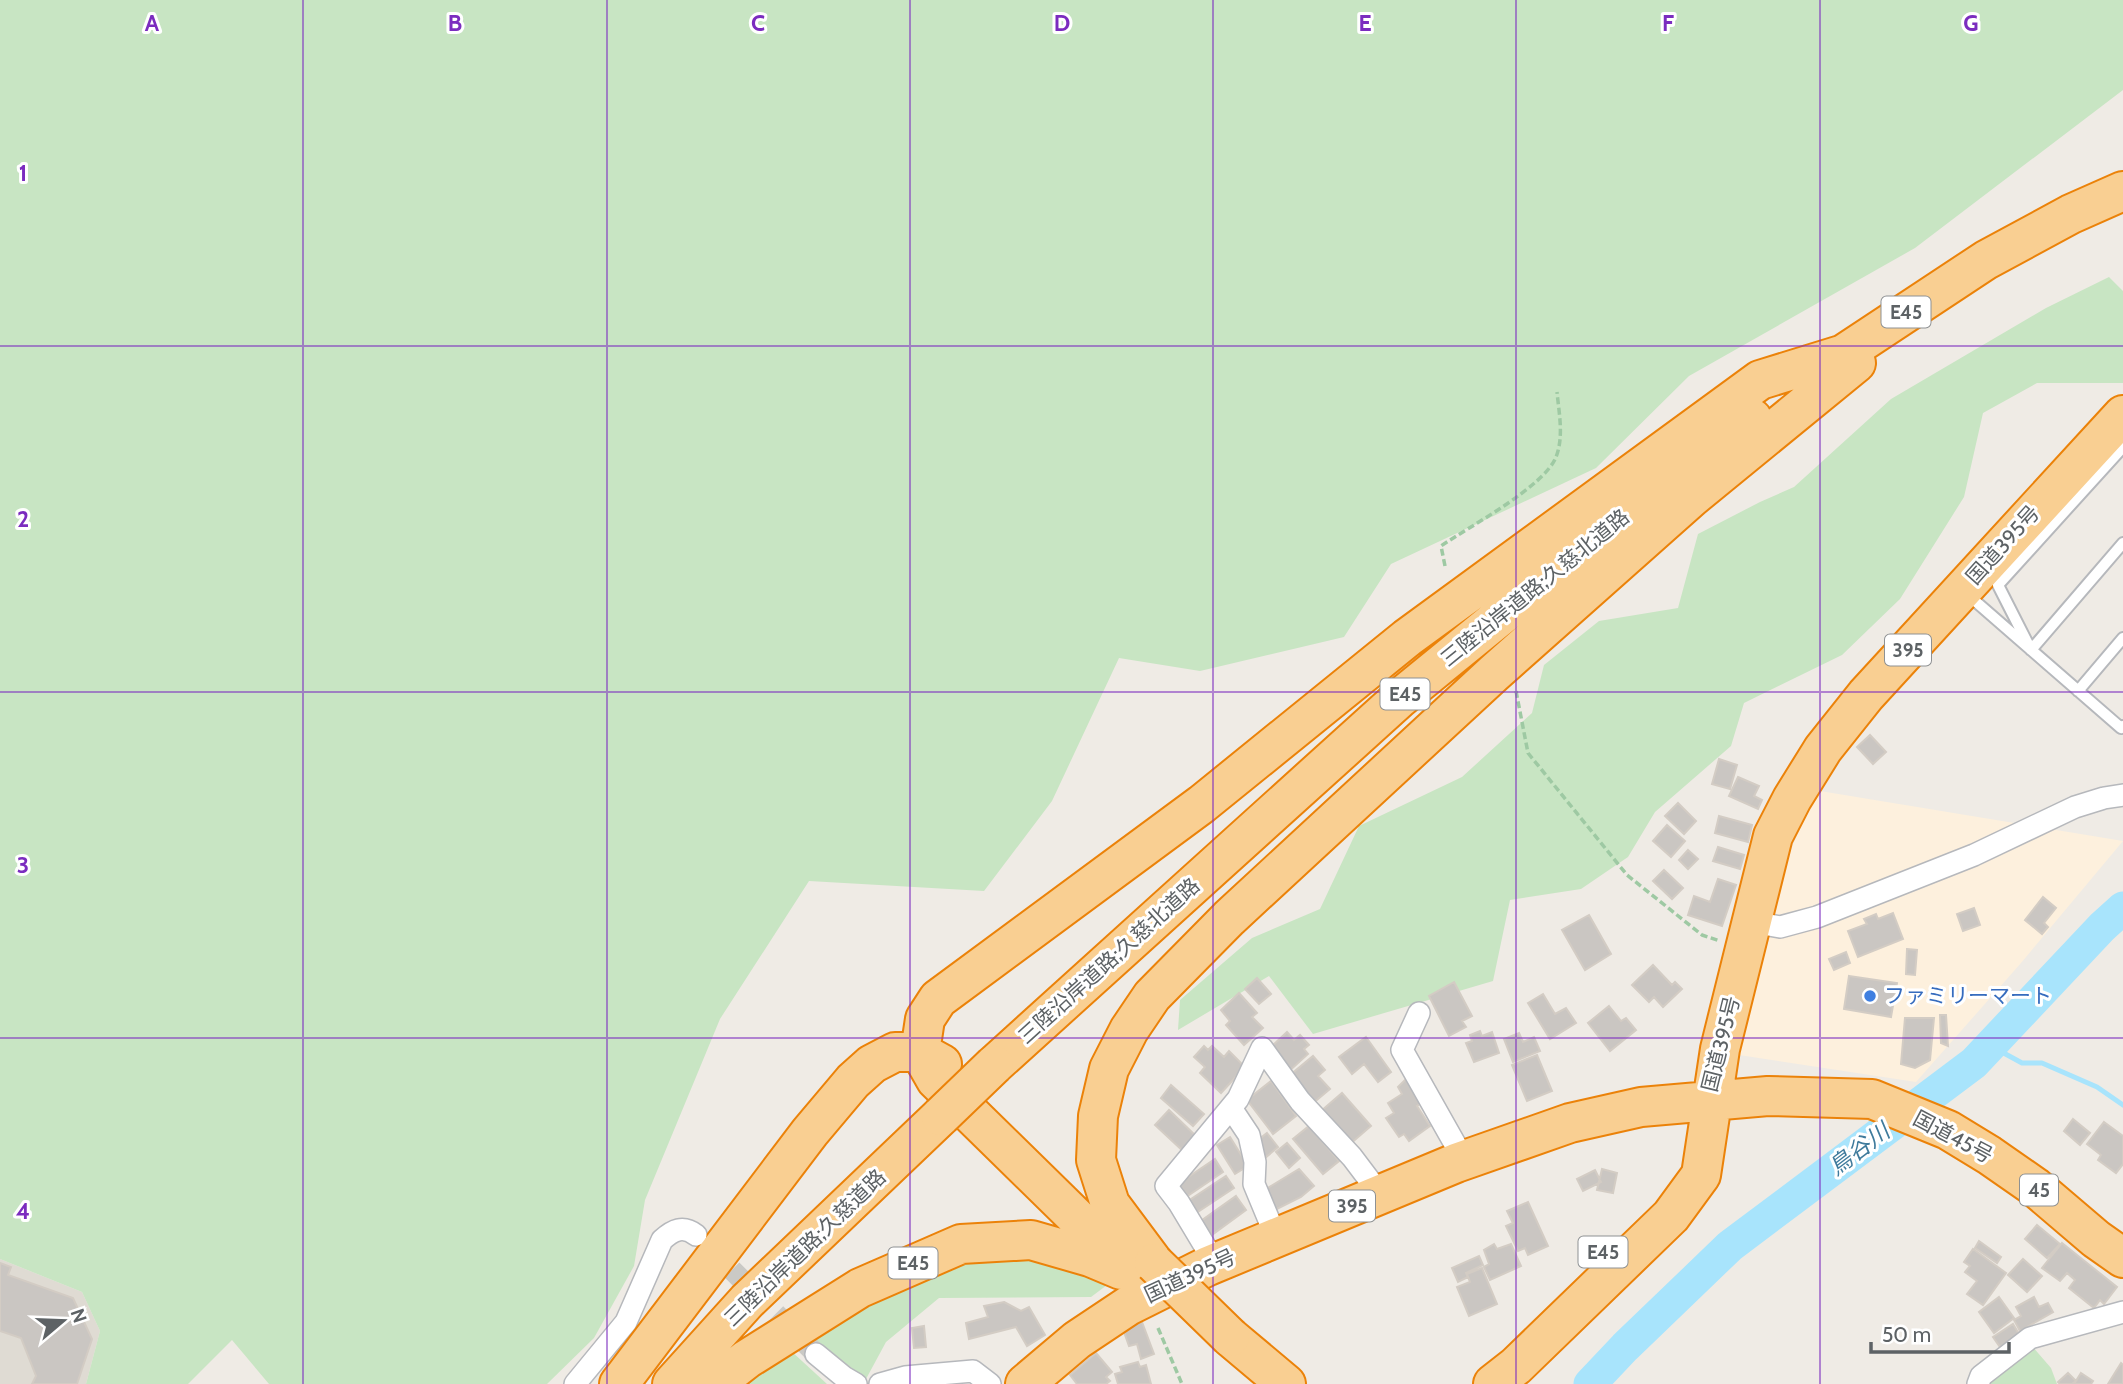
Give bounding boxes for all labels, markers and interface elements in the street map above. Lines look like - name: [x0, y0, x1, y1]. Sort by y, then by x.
- text: A: [145, 9, 160, 37]
- text: B: [448, 9, 462, 37]
- text: C: [751, 9, 765, 37]
- text: D: [1054, 9, 1070, 37]
- text: E: [1358, 9, 1372, 37]
- text: F: [1662, 9, 1674, 37]
- text: G: [1963, 9, 1979, 37]
- text: 1: [19, 159, 27, 187]
- road number: E45: [1882, 296, 1930, 328]
- street label: 国道395号: [1961, 500, 2045, 589]
- street label: 三陸沿岸道路;久慈北道路: [1435, 504, 1634, 671]
- text: 2: [17, 505, 29, 533]
- road number: 395: [1885, 635, 1931, 666]
- road number: E45: [1380, 678, 1430, 709]
- text: 3: [17, 851, 29, 879]
- street label: 三陸沿岸道路;久慈北道路: [1013, 873, 1205, 1049]
- place label: ファミリーマート: [1884, 983, 2052, 1008]
- marker: ファミリーマート: [1862, 988, 1878, 1004]
- street label: 国道395号: [1697, 993, 1744, 1094]
- street label: 国道45号: [1909, 1105, 1997, 1168]
- water label: 鳥谷川: [1823, 1115, 1897, 1181]
- street label: 三陸沿岸道路;久慈道路: [719, 1164, 891, 1331]
- road number: 45: [2020, 1174, 2058, 1206]
- road number: 395: [1329, 1190, 1375, 1222]
- text: 4: [16, 1197, 30, 1225]
- road number: E45: [1578, 1236, 1628, 1268]
- street label: 国道395号: [1140, 1244, 1239, 1308]
- road number: E45: [888, 1247, 937, 1278]
- north arrow: [28, 1286, 98, 1356]
- text: N: [66, 1306, 92, 1326]
- scale bar: [1871, 1310, 2009, 1354]
- text: 50 m: [1882, 1322, 1931, 1347]

